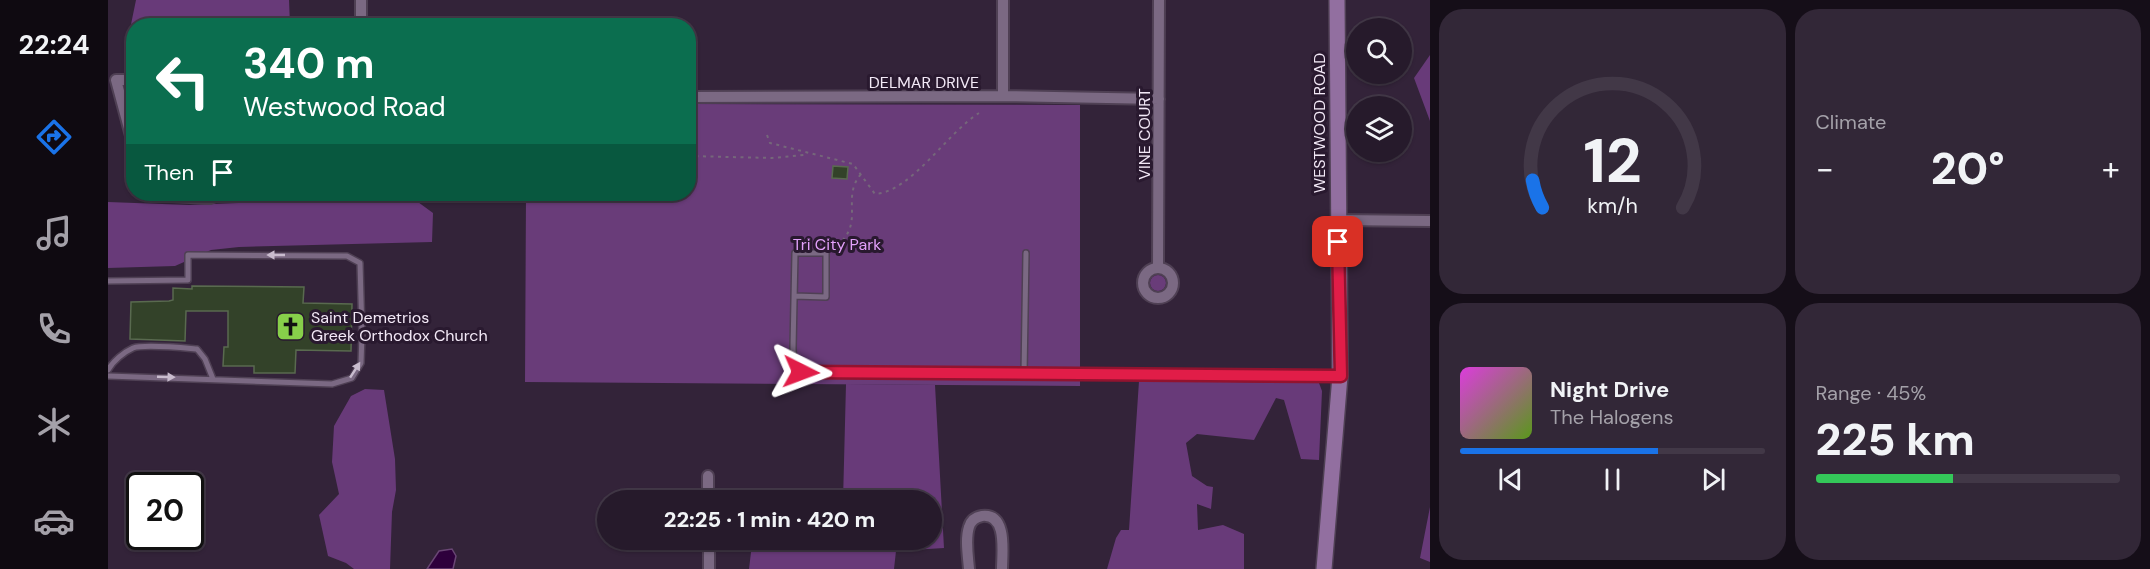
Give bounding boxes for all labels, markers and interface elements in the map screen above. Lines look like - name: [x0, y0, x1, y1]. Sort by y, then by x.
- map controls: [1346, 18, 1412, 162]
- button: search: [1346, 18, 1412, 84]
- text: 22:24: [19, 27, 89, 62]
- text: 340 m: [243, 36, 375, 91]
- icon: left: [144, 42, 222, 120]
- street label: WESTWOOD ROAD: [1309, 53, 1330, 193]
- street label: DELMAR DRIVE: [869, 72, 979, 93]
- street label: VINE COURT: [1134, 88, 1155, 180]
- text: Westwood Road: [243, 89, 446, 124]
- button: layers: [1346, 96, 1412, 162]
- text: Climate: [1816, 109, 1886, 135]
- icon: directions: [33, 116, 75, 158]
- text: 12: [1583, 120, 1642, 201]
- text: 20°: [1931, 139, 2005, 198]
- text: −: [1816, 147, 1834, 190]
- text: +: [2102, 147, 2120, 190]
- icon: arrive: [206, 156, 239, 189]
- text: Then: [144, 158, 194, 187]
- text: km/h: [1587, 193, 1638, 221]
- icon: music: [33, 212, 75, 254]
- pin: [1312, 216, 1363, 267]
- icon: arrive: [1321, 225, 1354, 258]
- park label: Tri City Park: [793, 234, 881, 255]
- one-way arrow: [267, 250, 286, 260]
- place label: Saint Demetrios Greek Orthodox Church: [311, 307, 488, 346]
- icon: phone: [33, 308, 75, 350]
- church icon: Saint Demetrios Greek Orthodox Church: [274, 310, 306, 342]
- position arrow: [769, 340, 833, 404]
- one-way arrow: [350, 362, 361, 379]
- one-way arrow: [157, 373, 176, 382]
- text: Night Drive: [1550, 375, 1669, 404]
- text: Range · 45%: [1816, 380, 1926, 406]
- icon: climate: [33, 404, 75, 446]
- text: The Halogens: [1550, 404, 1673, 430]
- text: 225 km: [1816, 410, 1975, 469]
- icon: previous: [1494, 463, 1527, 496]
- icon: pause: [1596, 463, 1629, 496]
- icon: next: [1697, 463, 1730, 496]
- speed limit sign: 20: [126, 472, 204, 550]
- icon: car: [33, 500, 75, 542]
- text: 22:25 · 1 min · 420 m: [664, 505, 875, 534]

